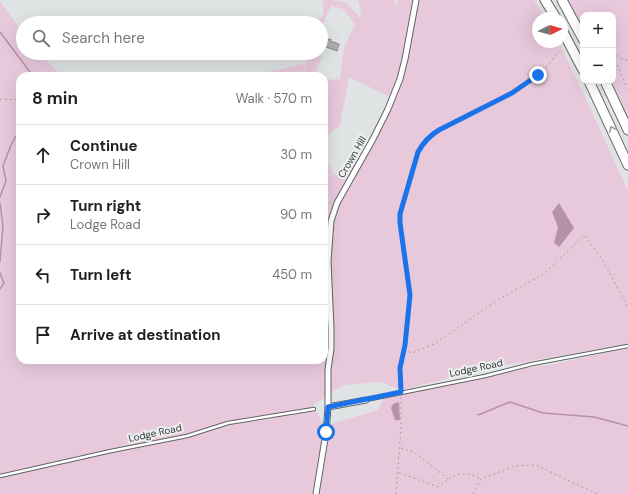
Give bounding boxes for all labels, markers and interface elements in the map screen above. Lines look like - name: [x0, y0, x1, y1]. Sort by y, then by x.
- north arrow: [532, 12, 568, 48]
- map controls: [580, 12, 616, 84]
- button: +: [580, 12, 616, 48]
- search box: [16, 16, 328, 60]
- icon: search: [30, 27, 52, 49]
- text: Search here: [62, 28, 145, 48]
- button: −: [580, 48, 616, 84]
- route end: [529, 66, 547, 84]
- text: 8 min: [32, 87, 78, 109]
- text: Walk · 570 m: [236, 90, 312, 107]
- one-way arrow: [609, 126, 617, 134]
- street label: Crown Hill: [335, 134, 369, 180]
- text: Continue: [70, 136, 138, 156]
- icon: ahead: [32, 144, 54, 166]
- text: 30 m: [280, 146, 312, 163]
- text: Crown Hill: [70, 156, 130, 173]
- text: Turn right: [70, 196, 141, 216]
- icon: right: [32, 204, 54, 226]
- text: 90 m: [280, 206, 312, 223]
- text: Lodge Road: [70, 216, 141, 233]
- icon: left: [32, 264, 54, 286]
- text: Turn left: [70, 265, 131, 285]
- text: 450 m: [272, 266, 312, 283]
- icon: arrive: [32, 324, 54, 346]
- text: Arrive at destination: [70, 325, 221, 345]
- street label: Lodge Road: [448, 356, 504, 380]
- street label: Lodge Road: [127, 421, 183, 445]
- route start: [317, 423, 335, 441]

